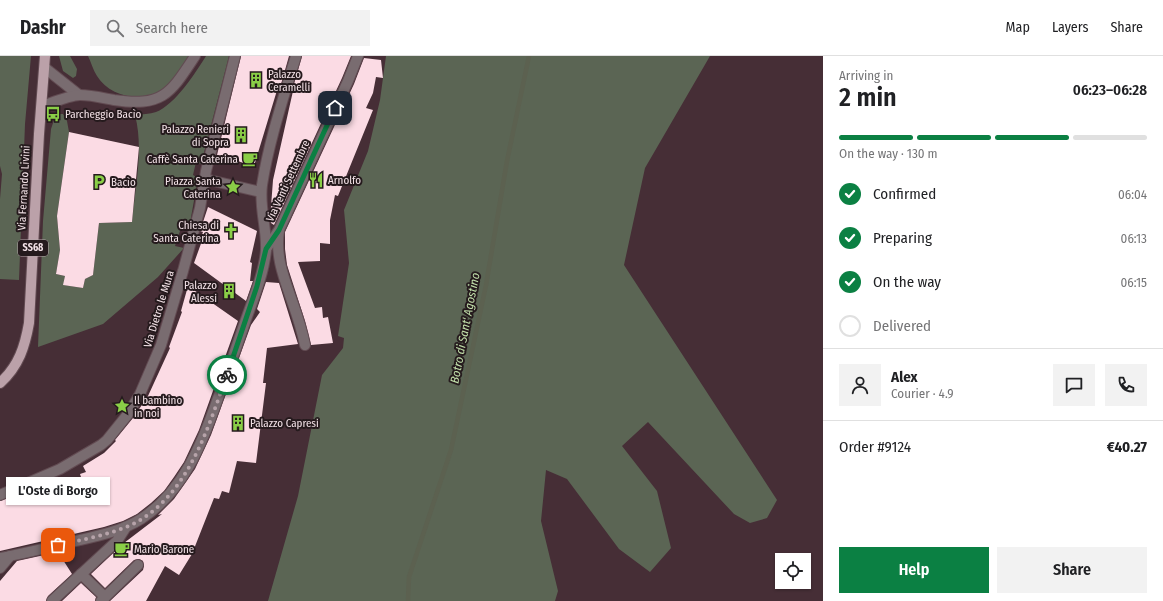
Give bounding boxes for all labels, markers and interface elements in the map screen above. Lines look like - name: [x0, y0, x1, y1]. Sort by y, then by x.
- search box: [90, 10, 370, 46]
- text: Dashr: [20, 16, 66, 39]
- icon: search: [104, 17, 126, 39]
- text: Search here: [136, 19, 208, 37]
- text: Map: [1006, 19, 1030, 36]
- text: Layers: [1052, 19, 1088, 36]
- text: Share: [1110, 19, 1143, 36]
- place label: Palazzo Ceramelli: [268, 68, 310, 94]
- text: Arriving in: [839, 68, 893, 83]
- building icon: Palazzo Ceramelli: [247, 71, 265, 89]
- text: 06:23–06:28: [1073, 81, 1147, 99]
- text: 2 min: [839, 82, 897, 113]
- pin: [318, 91, 352, 125]
- icon: home: [324, 97, 346, 119]
- bus stop icon: Parcheggio Bacìo: [44, 105, 62, 123]
- place label: Parcheggio Bacìo: [65, 108, 141, 121]
- place label: Palazzo Renieri di Sopra: [161, 123, 229, 149]
- building icon: Palazzo Renieri di Sopra: [232, 126, 250, 144]
- street label: Via Venti Settembre: [263, 138, 313, 224]
- street label: Via Fernando Livini: [15, 145, 33, 231]
- text: On the way · 130 m: [839, 146, 938, 161]
- cafe icon: Caffè Santa Caterina: [241, 150, 259, 168]
- place label: Caffè Santa Caterina: [147, 153, 238, 166]
- restaurant icon: Arnolfo: [307, 171, 325, 189]
- parking icon: Bacìo: [90, 173, 108, 191]
- place label: Arnolfo: [328, 174, 361, 187]
- place label: Piazza Santa Caterina: [165, 175, 221, 201]
- place label: Bacìo: [111, 176, 136, 189]
- place icon: Piazza Santa Caterina: [224, 178, 242, 196]
- icon: check: [839, 183, 861, 205]
- text: Confirmed: [873, 185, 936, 203]
- text: 06:04: [1118, 187, 1147, 202]
- place label: Chiesa di Santa Caterina: [153, 219, 219, 245]
- church icon: Chiesa di Santa Caterina: [222, 222, 240, 240]
- icon: check: [839, 227, 861, 249]
- text: Preparing: [873, 229, 932, 247]
- text: 06:13: [1121, 231, 1147, 246]
- road number: SS68: [18, 240, 48, 256]
- street label: Via Dietro le Mura: [141, 269, 177, 349]
- water label: Botro di Sant' Agostino: [447, 271, 483, 385]
- icon: check: [839, 271, 861, 293]
- text: On the way: [873, 273, 941, 291]
- text: 06:15: [1121, 275, 1147, 290]
- place label: Palazzo Alessi: [184, 279, 217, 305]
- building icon: Palazzo Alessi: [220, 282, 238, 300]
- text: Delivered: [873, 317, 931, 335]
- courier: [207, 355, 247, 395]
- icon: bike: [216, 364, 238, 386]
- button: person: [839, 364, 881, 406]
- button: chat: [1053, 364, 1095, 406]
- button: phone: [1105, 364, 1147, 406]
- text: Alex: [891, 368, 918, 386]
- text: Courier · 4.9: [891, 386, 954, 401]
- place label: Il bambino in noi: [134, 394, 182, 420]
- place icon: Il bambino in noi: [113, 397, 131, 415]
- building icon: Palazzo Capresi: [229, 414, 247, 432]
- place label: Palazzo Capresi: [250, 417, 319, 430]
- text: Order #9124: [839, 438, 911, 456]
- text: €40.27: [1107, 438, 1147, 456]
- callout: L'Oste di Borgo: [6, 477, 110, 505]
- text: L'Oste di Borgo: [18, 483, 98, 498]
- pin: [41, 528, 75, 562]
- icon: bag: [47, 534, 69, 556]
- cafe icon: Mario Barone: [113, 540, 131, 558]
- place label: Mario Barone: [134, 543, 194, 556]
- button: Help: [839, 547, 989, 593]
- button: Share: [997, 547, 1147, 593]
- map controls: [775, 553, 811, 589]
- button: locate: [775, 553, 811, 589]

